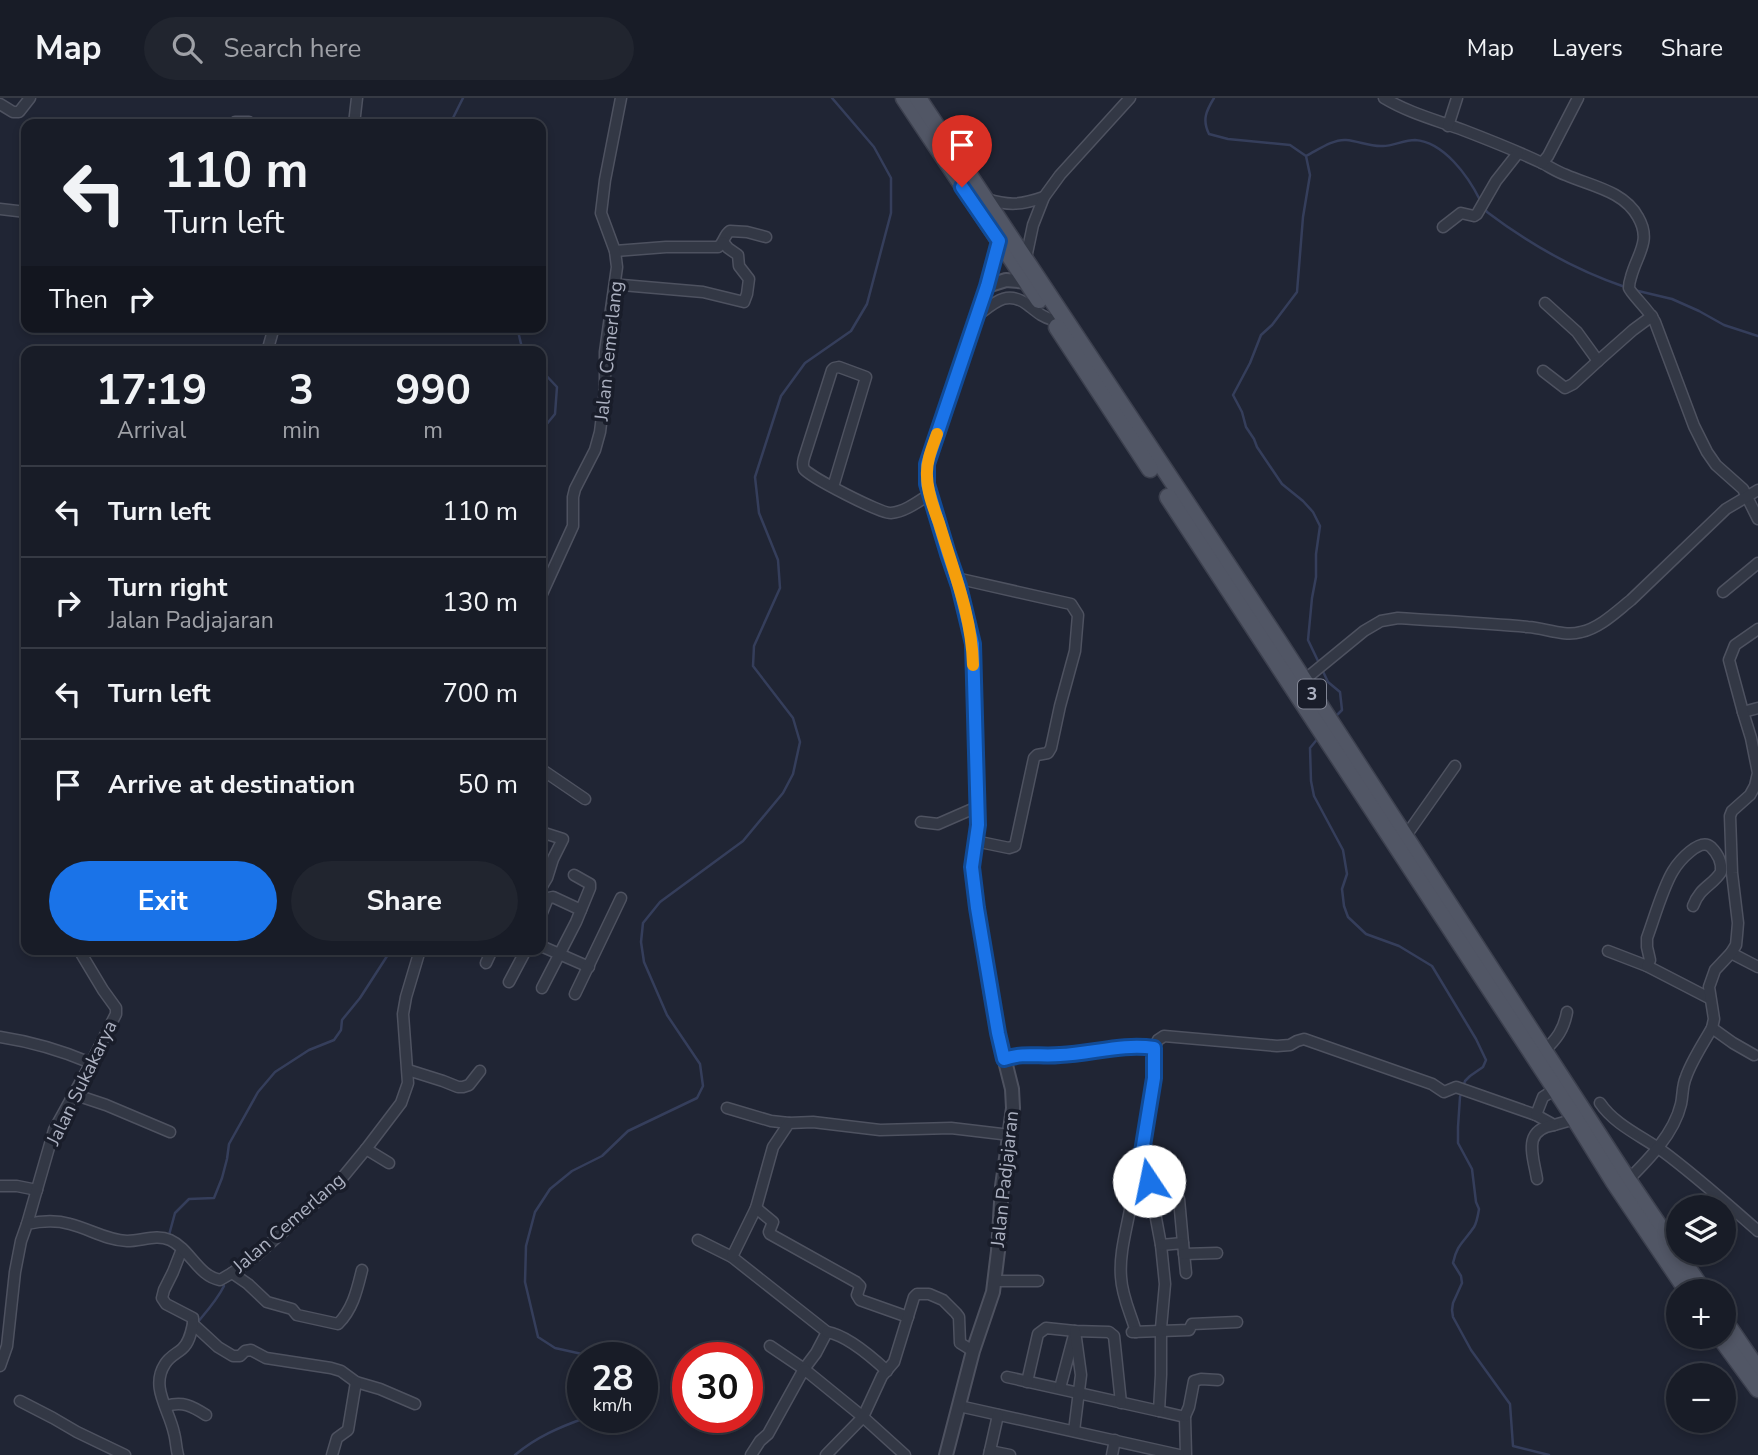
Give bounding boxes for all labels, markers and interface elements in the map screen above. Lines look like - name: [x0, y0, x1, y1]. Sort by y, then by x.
- search box: [144, 17, 634, 80]
- text: Map: [35, 26, 102, 71]
- icon: search: [168, 29, 206, 67]
- text: Search here: [224, 31, 361, 66]
- text: Map: [1467, 32, 1514, 64]
- text: Layers: [1552, 32, 1623, 64]
- text: Share: [1661, 32, 1723, 64]
- pin: [932, 115, 992, 187]
- icon: arrive: [943, 126, 981, 164]
- text: 110 m: [164, 137, 308, 204]
- icon: left: [49, 147, 140, 238]
- text: Turn left: [164, 201, 284, 244]
- icon: right: [122, 280, 160, 318]
- street label: Jalan Cemerlang: [589, 280, 629, 423]
- text: Then: [49, 282, 108, 317]
- text: 17:19: [96, 362, 207, 419]
- text: 3: [289, 362, 314, 419]
- text: 990: [395, 362, 471, 419]
- text: Arrival: [117, 415, 186, 446]
- text: min: [282, 415, 320, 446]
- text: m: [423, 415, 443, 446]
- icon: left: [49, 493, 87, 531]
- text: Turn left: [108, 494, 211, 529]
- text: 110 m: [442, 494, 518, 529]
- text: Turn right: [108, 570, 227, 605]
- icon: right: [49, 584, 87, 622]
- text: 130 m: [442, 585, 518, 620]
- text: Jalan Padjajaran: [108, 605, 274, 636]
- icon: left: [49, 675, 87, 713]
- text: Turn left: [108, 676, 211, 711]
- text: 700 m: [442, 676, 518, 711]
- road number: 3: [1298, 680, 1326, 708]
- icon: arrive: [49, 766, 87, 804]
- text: Arrive at destination: [108, 767, 355, 802]
- text: 50 m: [458, 767, 518, 802]
- button: Exit: [49, 861, 277, 941]
- button: Share: [291, 861, 518, 941]
- street label: Jalan Sukakarya: [40, 1016, 123, 1151]
- street label: Jalan Padjajaran: [985, 1110, 1025, 1249]
- position arrow: [1112, 1144, 1186, 1218]
- street label: Jalan Cemerlang: [227, 1167, 351, 1280]
- map controls: [1666, 1195, 1736, 1433]
- button: layers: [1666, 1195, 1736, 1265]
- button: +: [1666, 1279, 1736, 1349]
- speed limit sign: 30: [672, 1342, 763, 1433]
- text: 28: [591, 1355, 634, 1402]
- button: −: [1666, 1363, 1736, 1433]
- text: km/h: [593, 1393, 632, 1417]

